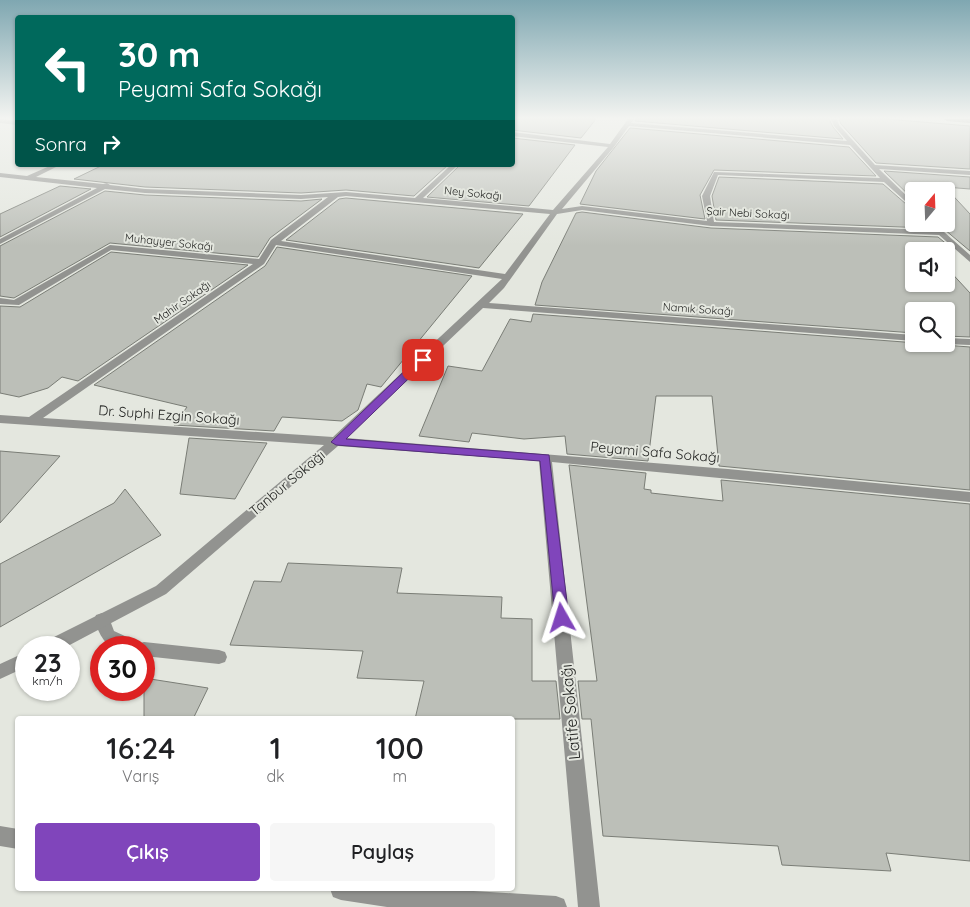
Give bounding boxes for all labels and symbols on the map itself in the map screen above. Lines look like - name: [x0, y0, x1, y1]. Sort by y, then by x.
- north arrow: [905, 182, 955, 232]
- street label: Ney Sokağı: [443, 183, 503, 203]
- street label: Şair Nebi Sokağı: [706, 204, 790, 222]
- street label: Muhayyer Sokağı: [124, 230, 214, 254]
- street label: Mahir Sokağı: [151, 277, 213, 327]
- street label: Namık Sokağı: [662, 300, 734, 318]
- pin: [402, 339, 444, 381]
- street label: Dr. Suphi Ezgin Sokağı: [98, 401, 240, 429]
- street label: Peyami Safa Sokağı: [590, 437, 720, 467]
- street label: Tanbur Sokağı: [245, 446, 329, 520]
- position arrow: [535, 591, 587, 643]
- speed limit sign: 30: [90, 636, 155, 701]
- street label: Latife Sokağı: [556, 663, 584, 761]

